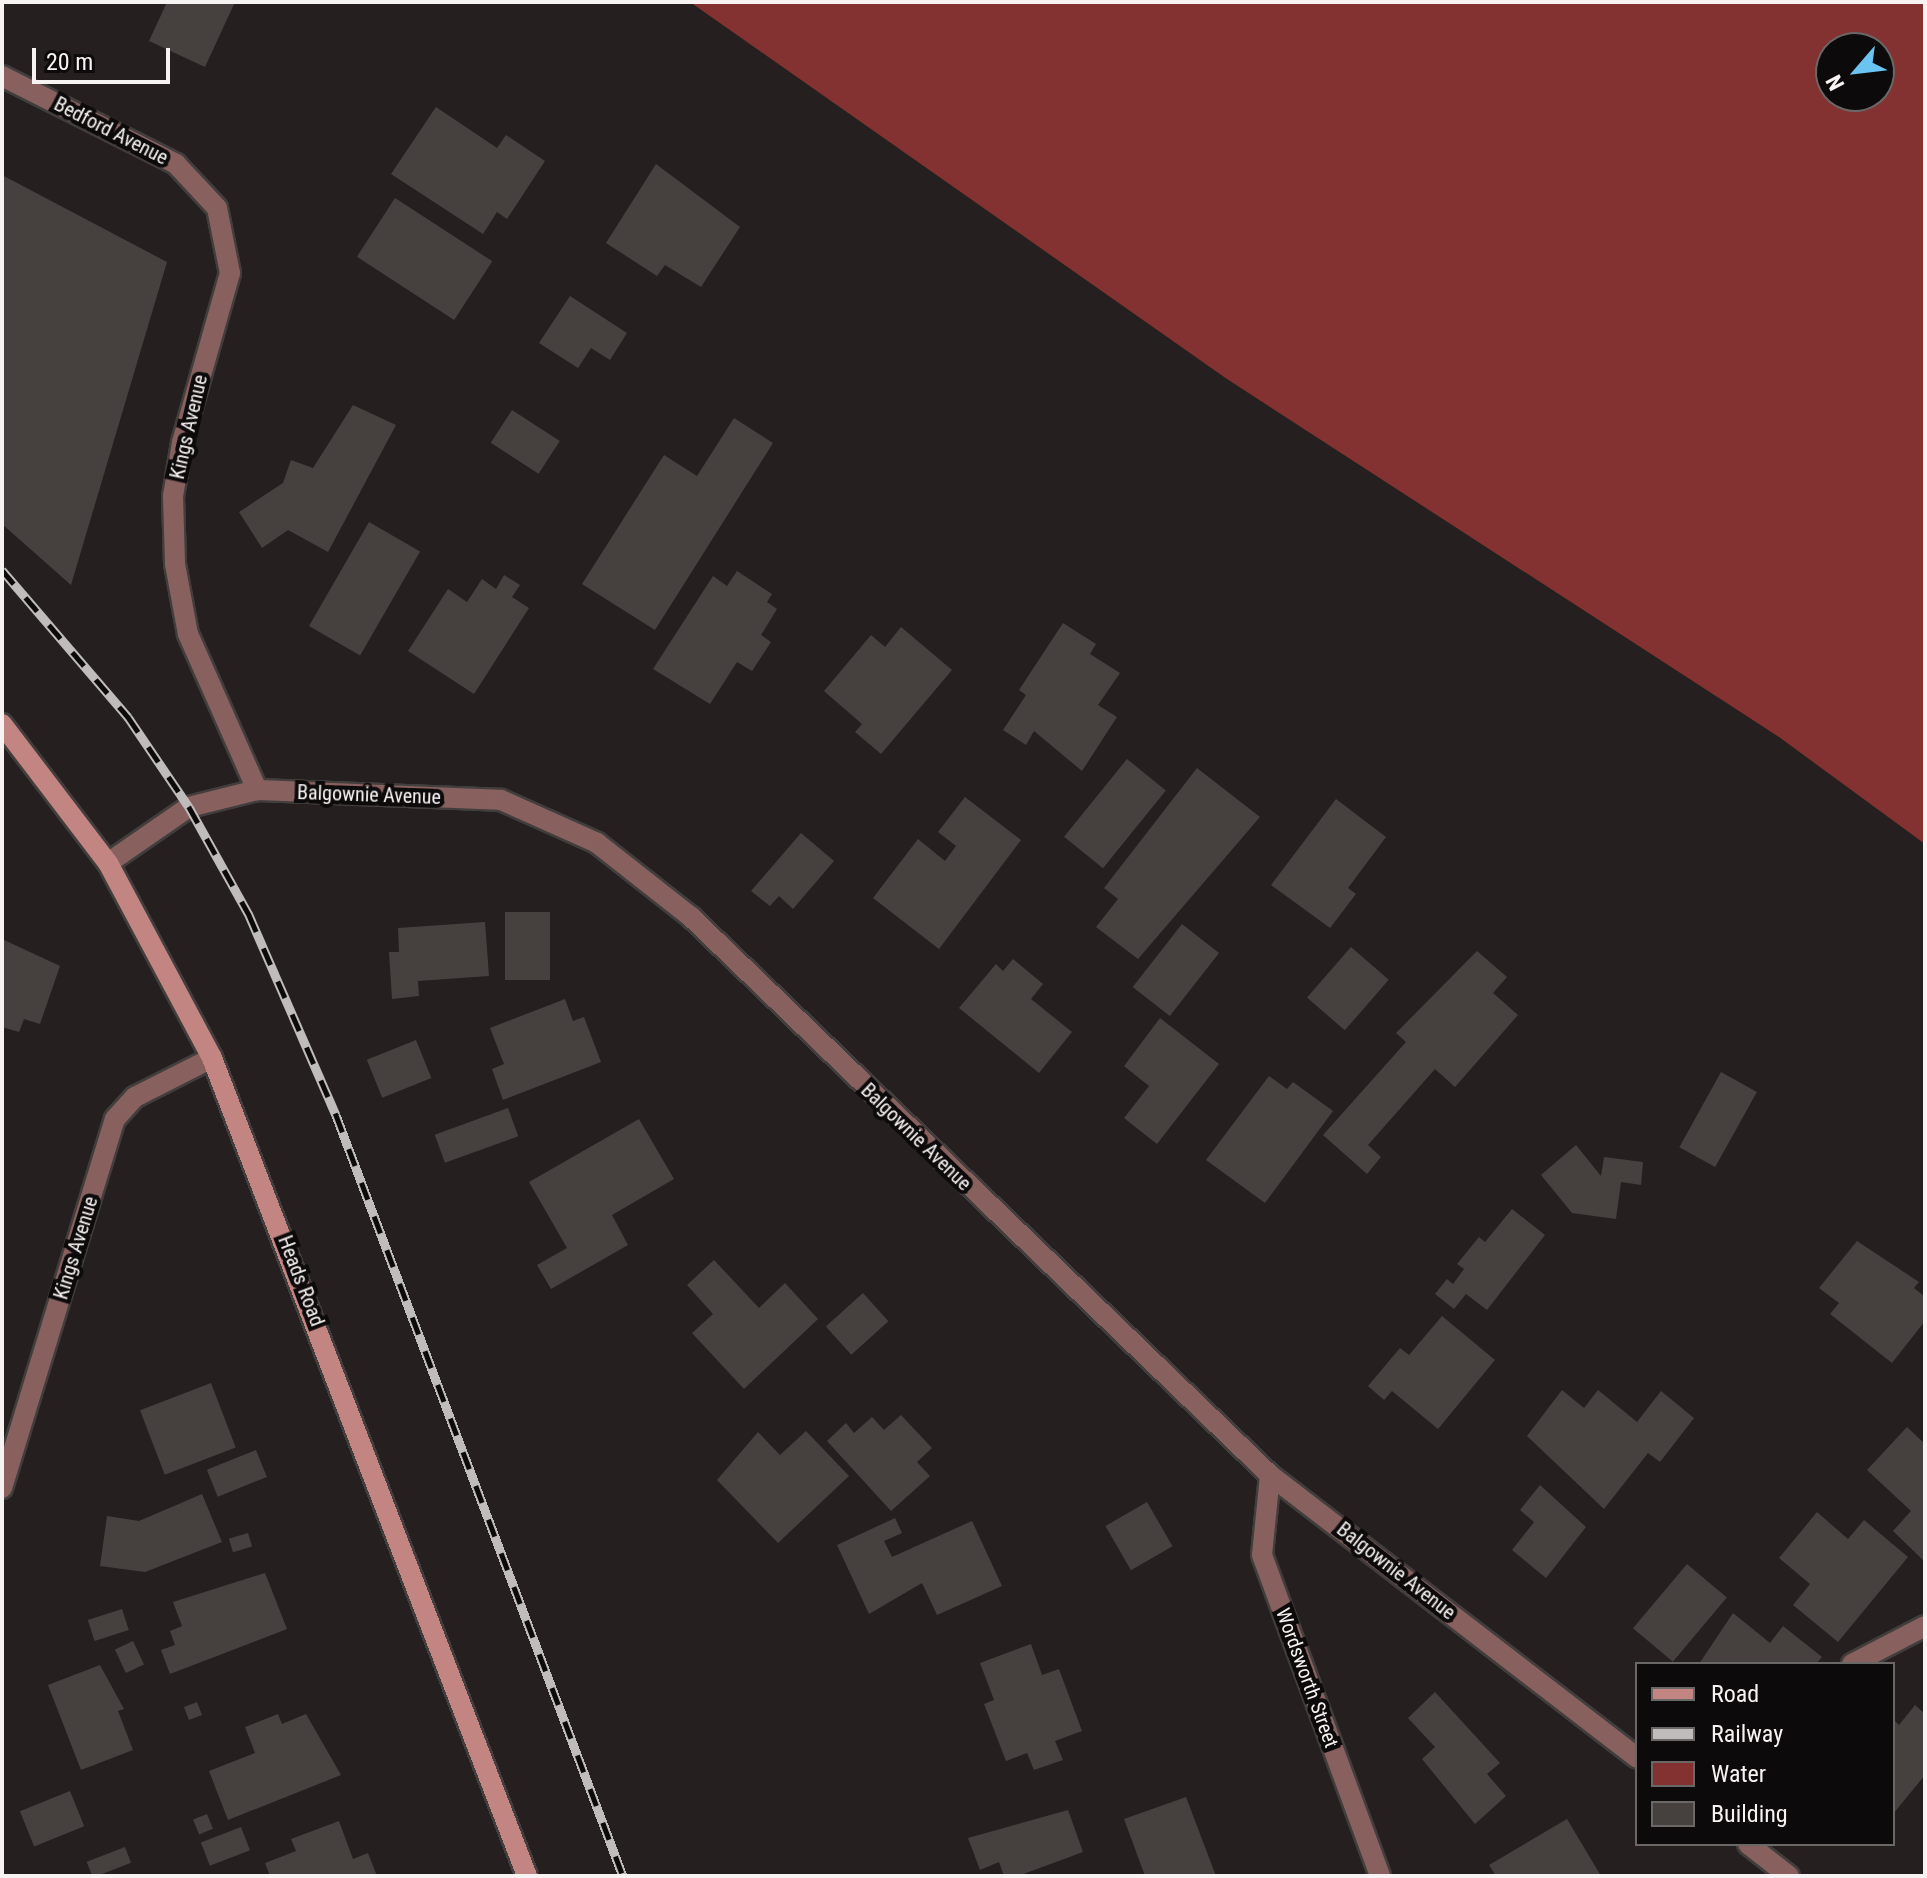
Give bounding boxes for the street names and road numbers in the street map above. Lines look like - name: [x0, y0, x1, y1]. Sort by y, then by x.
- street label: Bedford Avenue: [50, 92, 172, 170]
- street label: Kings Avenue: [165, 372, 213, 482]
- street label: Balgownie Avenue: [297, 780, 441, 810]
- street label: Balgownie Avenue: [856, 1078, 976, 1196]
- street label: Kings Avenue: [49, 1194, 103, 1302]
- street label: Heads Road: [273, 1232, 329, 1330]
- street label: Balgownie Avenue: [1332, 1517, 1460, 1625]
- street label: Wordsworth Street: [1271, 1605, 1343, 1751]

